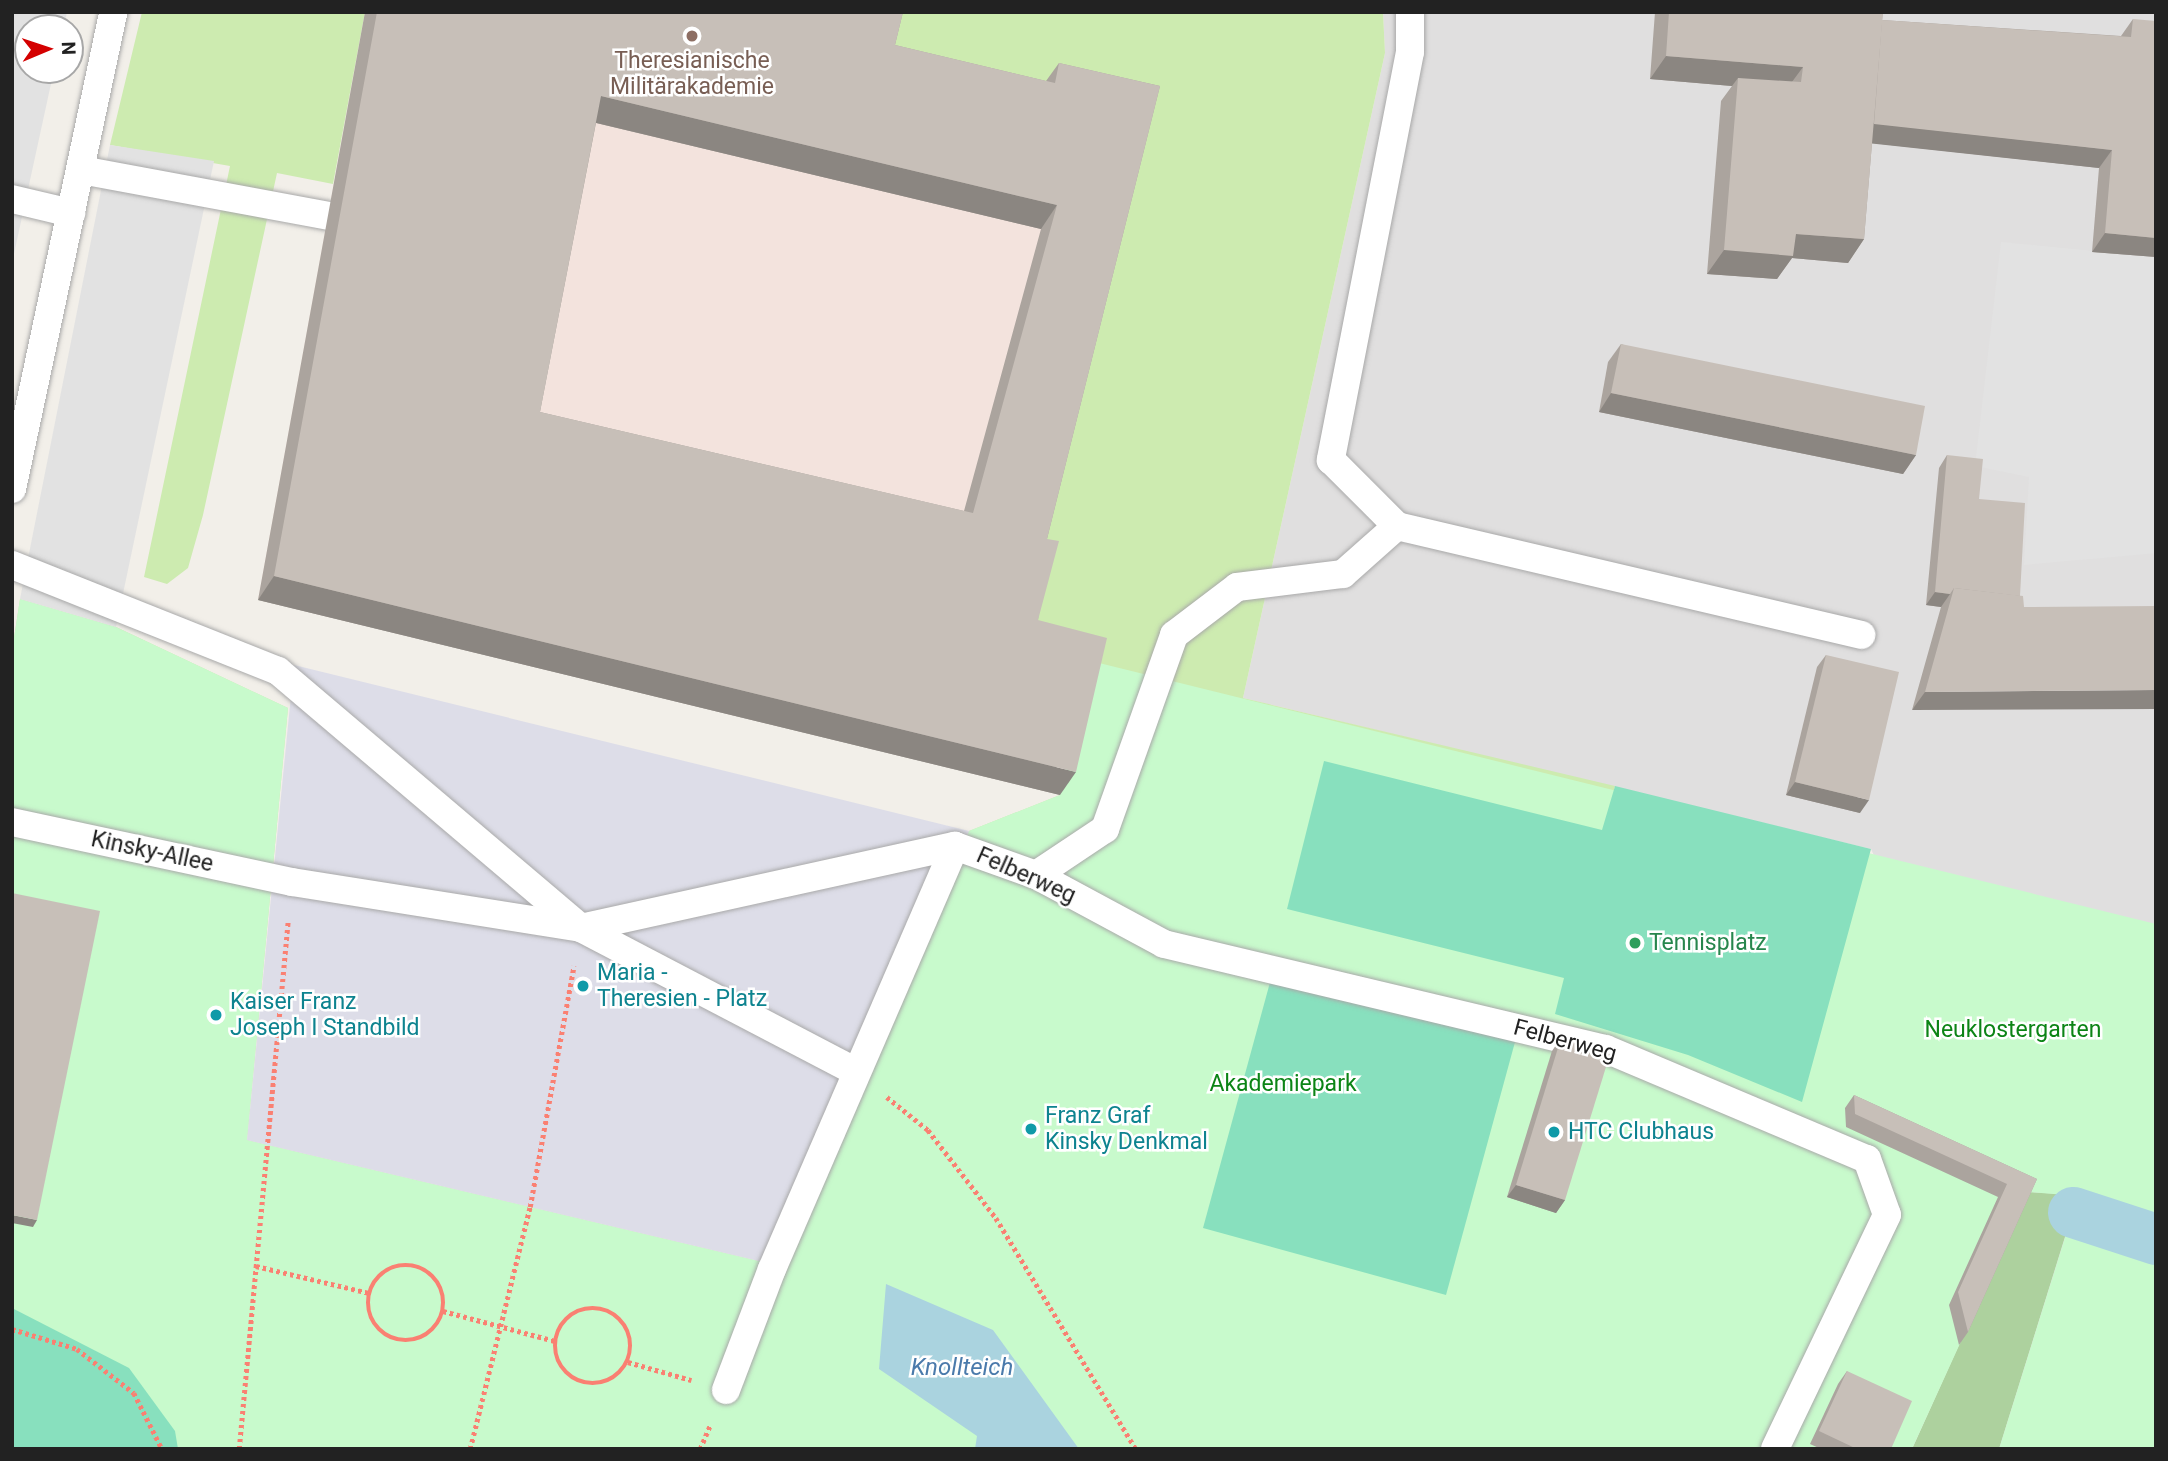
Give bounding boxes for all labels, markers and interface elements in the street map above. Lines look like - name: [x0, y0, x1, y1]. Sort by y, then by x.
- north arrow: [14, 14, 84, 84]
- marker: Theresianische Militärakademie: [684, 28, 700, 44]
- text: N: [57, 41, 80, 55]
- place label: Theresianische Militärakademie: [610, 47, 774, 101]
- street label: Kinsky-Allee: [88, 826, 216, 878]
- street label: Felberweg: [972, 842, 1080, 910]
- place label: Tennisplatz: [1649, 929, 1767, 957]
- marker: Tennisplatz: [1627, 935, 1643, 951]
- place label: Maria - Theresien - Platz: [597, 959, 767, 1013]
- marker: Maria - Theresien - Platz: [575, 978, 591, 994]
- place label: Kaiser Franz Joseph I Standbild: [230, 988, 420, 1042]
- marker: Kaiser Franz Joseph I Standbild: [208, 1007, 224, 1023]
- street label: Felberweg: [1510, 1014, 1620, 1068]
- park label: Neuklostergarten: [1924, 1016, 2102, 1044]
- park label: Akademiepark: [1209, 1070, 1357, 1098]
- place label: Franz Graf Kinsky Denkmal: [1045, 1102, 1208, 1156]
- place label: HTC Clubhaus: [1568, 1118, 1714, 1146]
- marker: Franz Graf Kinsky Denkmal: [1023, 1121, 1039, 1137]
- marker: HTC Clubhaus: [1546, 1124, 1562, 1140]
- water label: Knollteich: [911, 1354, 1013, 1382]

